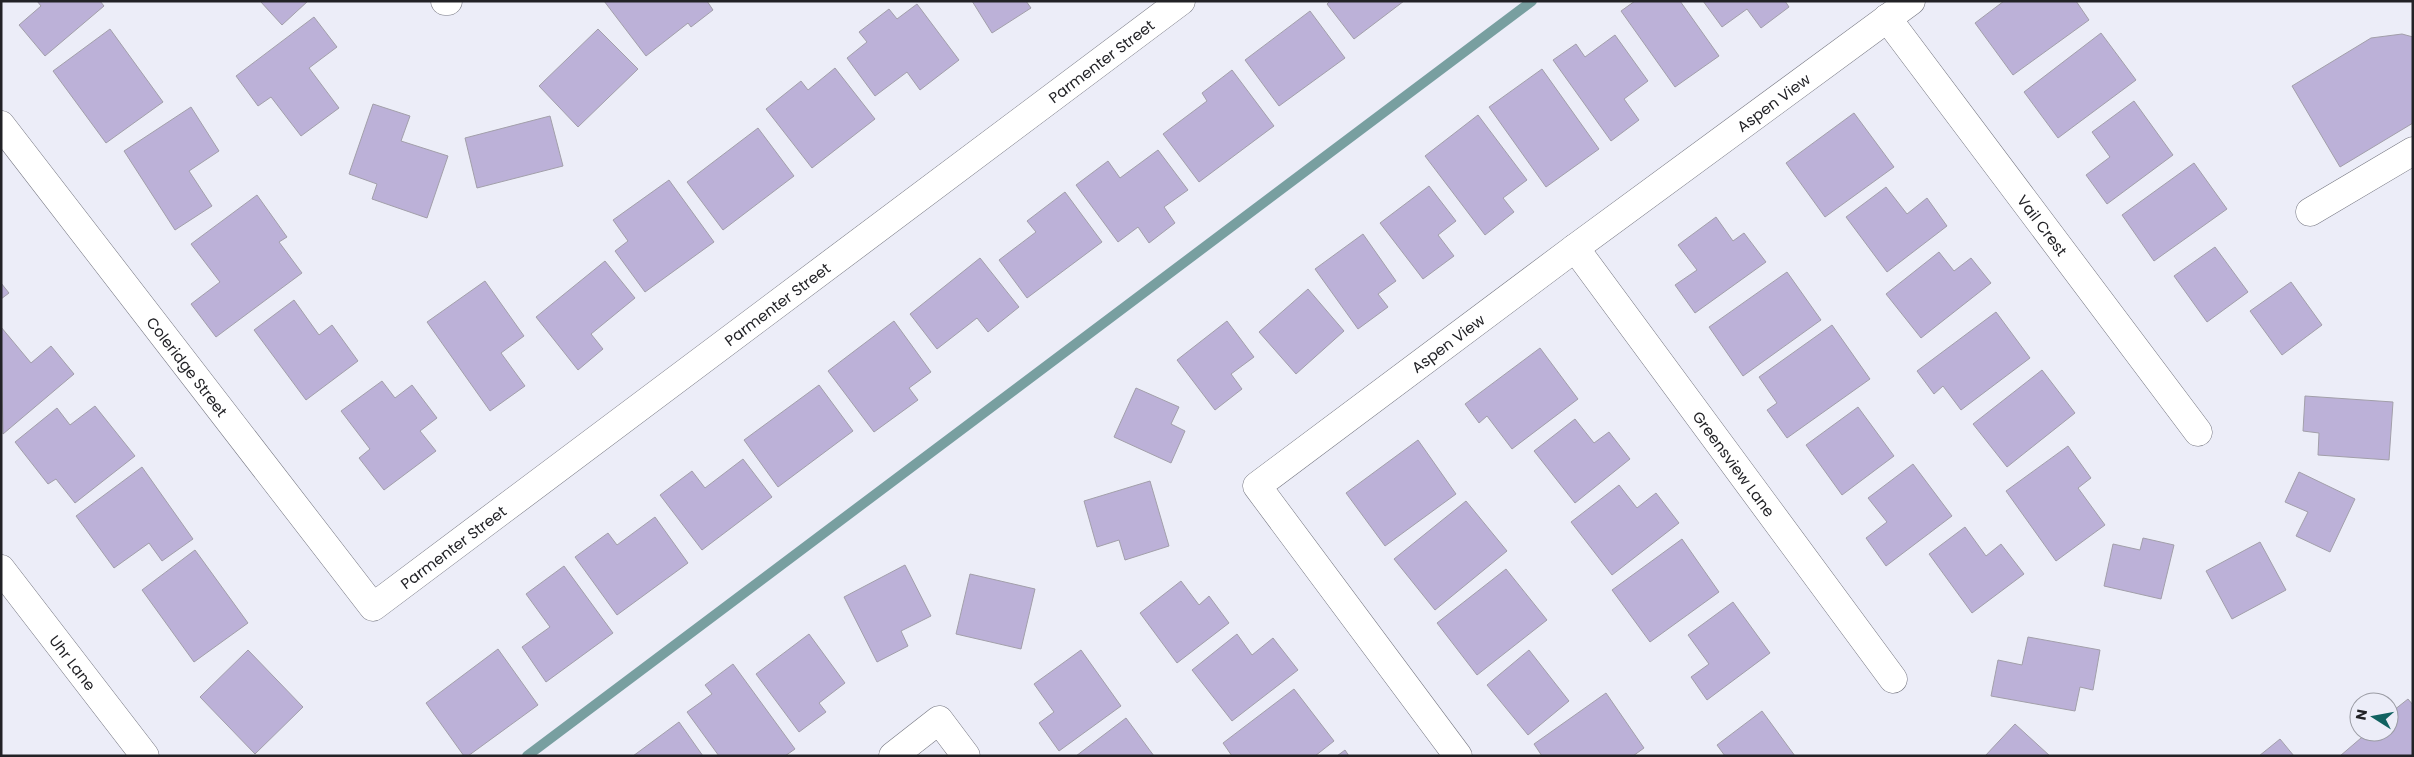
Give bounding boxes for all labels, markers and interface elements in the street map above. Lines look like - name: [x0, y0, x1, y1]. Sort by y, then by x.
- street label: Parmenter Street: [1044, 14, 1158, 107]
- street label: Aspen View: [1732, 68, 1815, 136]
- street label: Vail Crest: [2013, 190, 2072, 260]
- street label: Parmenter Street: [720, 257, 834, 350]
- street label: Aspen View: [1407, 308, 1489, 377]
- street label: Coleridge Street: [142, 312, 233, 421]
- street label: Greensview Lane: [1688, 406, 1780, 521]
- street label: Parmenter Street: [396, 500, 510, 593]
- street label: Uhr Lane: [45, 630, 101, 695]
- north arrow: [2349, 692, 2399, 742]
- text: N: [2350, 707, 2372, 722]

